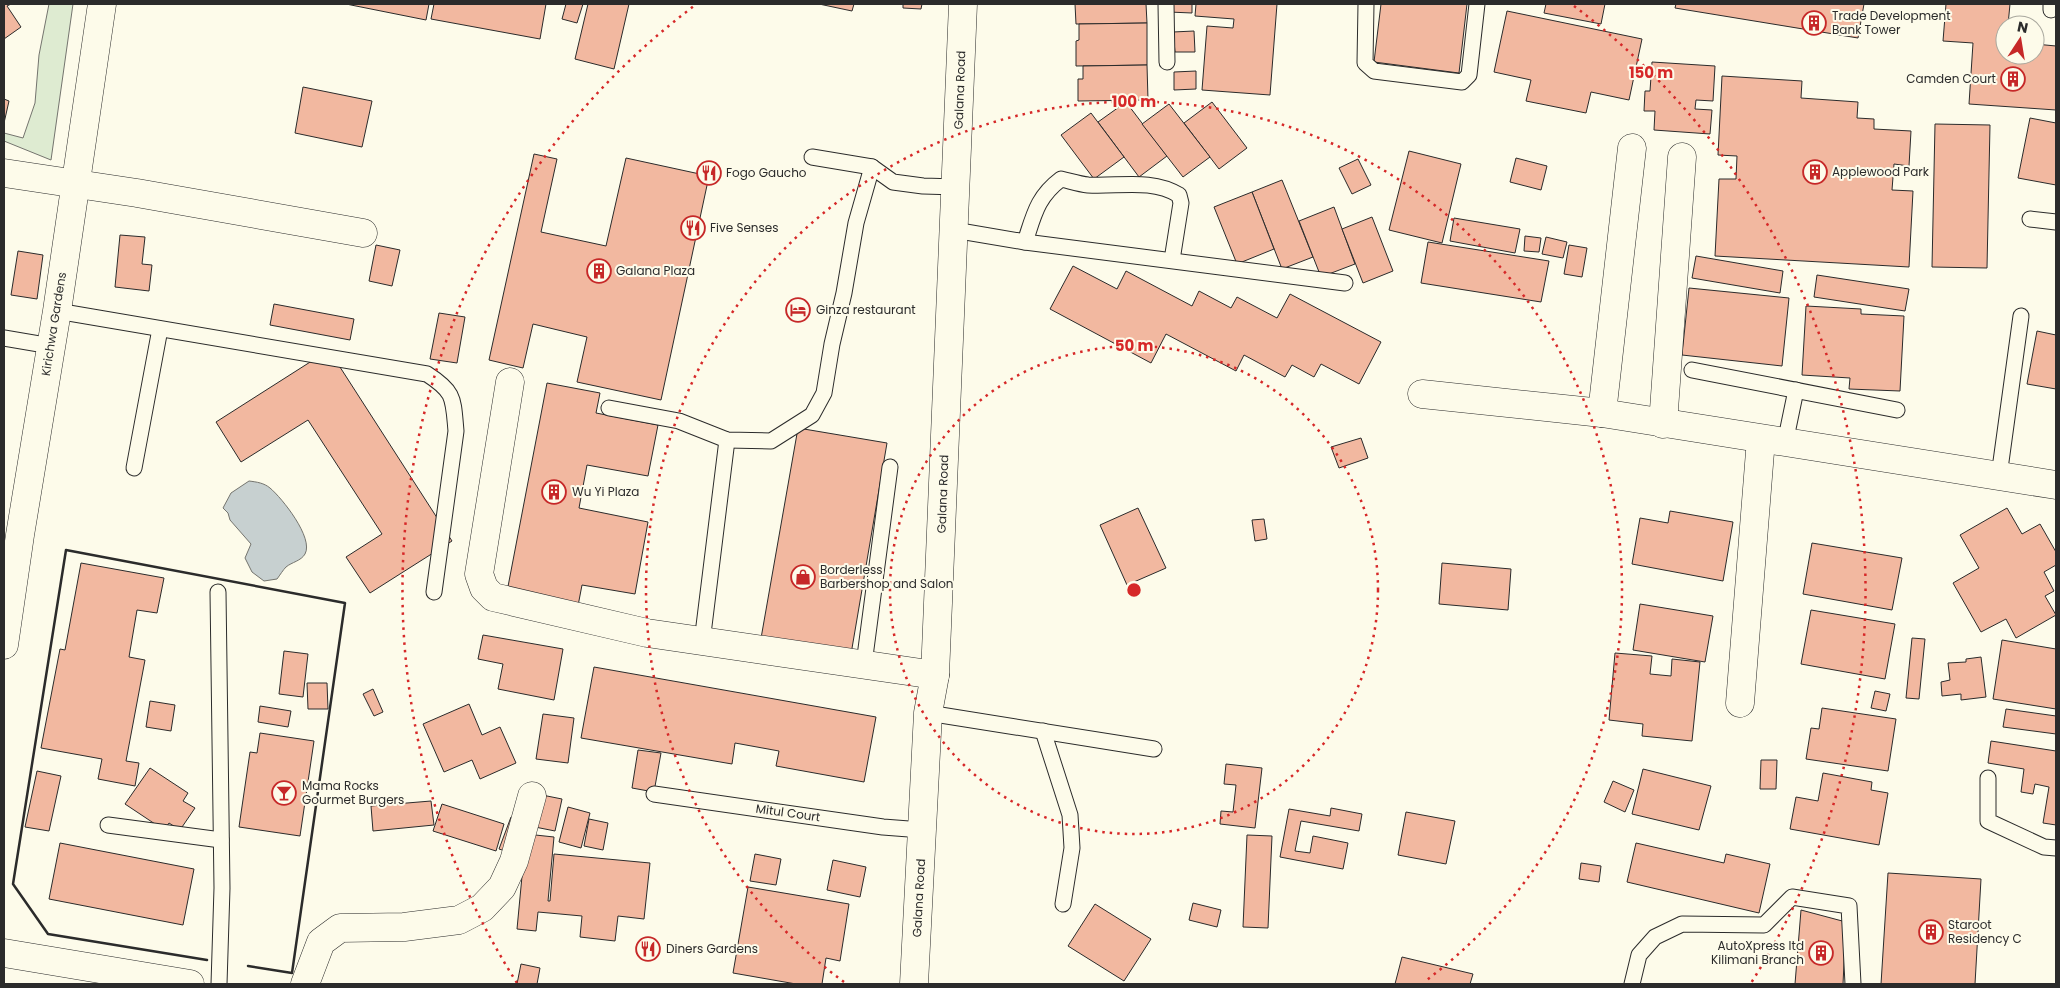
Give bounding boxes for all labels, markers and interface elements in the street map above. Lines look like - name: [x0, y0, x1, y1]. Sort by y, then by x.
- place label: Trade Development Bank Tower: [1832, 7, 1951, 38]
- building icon: Trade Development Bank Tower: [1801, 10, 1827, 36]
- north arrow: [1995, 15, 2045, 65]
- text: N: [2015, 16, 2030, 38]
- street label: Galana Road: [950, 50, 969, 130]
- text: 150 m: [1629, 62, 1673, 83]
- building icon: Camden Court: [2000, 66, 2026, 92]
- place label: Camden Court: [1906, 70, 1996, 87]
- text: 100 m: [1112, 91, 1156, 112]
- building icon: Applewood Park: [1802, 159, 1828, 185]
- restaurant icon: Fogo Gaucho: [696, 160, 722, 186]
- place label: Applewood Park: [1832, 163, 1930, 180]
- place label: Fogo Gaucho: [726, 164, 807, 181]
- restaurant icon: Five Senses: [680, 215, 706, 241]
- place label: Five Senses: [710, 219, 779, 236]
- building icon: Galana Plaza: [586, 258, 612, 284]
- place label: Galana Plaza: [616, 262, 695, 279]
- street label: Kirichwa Gardens: [37, 271, 70, 377]
- hotel icon: Ginza restaurant: [785, 297, 811, 323]
- place label: Ginza restaurant: [816, 301, 916, 318]
- text: 50 m: [1115, 335, 1153, 356]
- street label: Galana Road: [933, 454, 952, 534]
- building icon: Wu Yi Plaza: [541, 479, 567, 505]
- place label: Wu Yi Plaza: [572, 483, 639, 500]
- place label: Borderless Barbershop and Salon: [820, 561, 954, 592]
- shop icon: Borderless Barbershop and Salon: [790, 564, 816, 590]
- centre of rings: [1125, 581, 1143, 599]
- place label: Mama Rocks Gourmet Burgers: [302, 777, 404, 808]
- bar icon: Mama Rocks Gourmet Burgers: [271, 780, 297, 806]
- street label: Mitul Court: [755, 800, 821, 825]
- street label: Galana Road: [908, 858, 929, 938]
- place label: Staroot Residency C: [1948, 916, 2022, 947]
- building icon: Staroot Residency C: [1918, 919, 1944, 945]
- restaurant icon: Diners Gardens: [635, 936, 661, 962]
- place label: AutoXpress ltd Kilimani Branch: [1711, 937, 1804, 968]
- place label: Diners Gardens: [666, 940, 758, 957]
- building icon: AutoXpress ltd Kilimani Branch: [1808, 940, 1834, 966]

